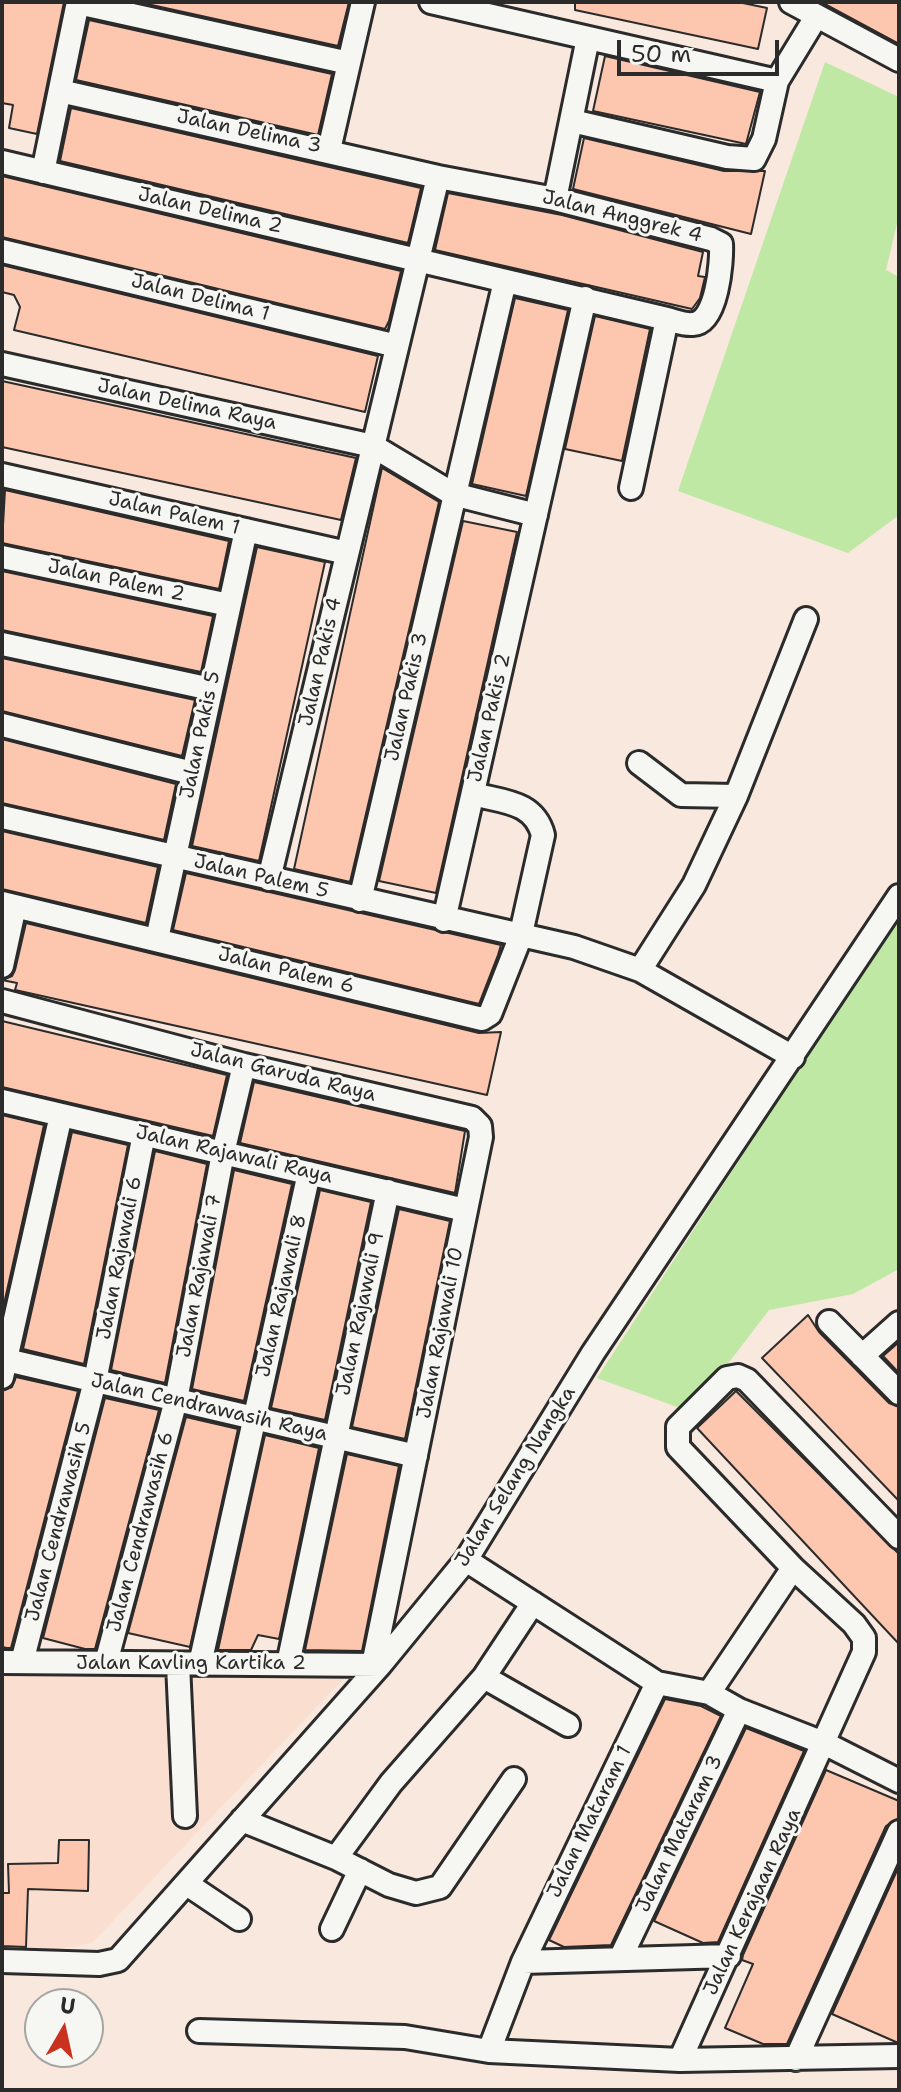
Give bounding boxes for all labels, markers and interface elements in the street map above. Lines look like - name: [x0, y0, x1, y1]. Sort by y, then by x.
- scale bar: [621, 24, 783, 74]
- text: 50 m: [631, 38, 691, 70]
- street label: Jalan Delima 3: [174, 105, 324, 159]
- street label: Jalan Delima 2: [135, 183, 285, 239]
- street label: Jalan Anggrek 4: [540, 186, 704, 248]
- street label: Jalan Delima 1: [128, 269, 272, 327]
- street label: Jalan Delima Raya: [95, 374, 279, 436]
- street label: Jalan Palem 1: [106, 487, 242, 541]
- street label: Jalan Palem 2: [45, 555, 187, 607]
- street label: Jalan Pakis 4: [295, 595, 347, 729]
- street label: Jalan Pakis 3: [381, 630, 433, 764]
- street label: Jalan Pakis 2: [464, 651, 516, 785]
- street label: Jalan Pakis 5: [176, 669, 226, 801]
- street label: Jalan Palem 5: [191, 850, 331, 904]
- street label: Jalan Palem 6: [215, 942, 357, 1000]
- street label: Jalan Garuda Raya: [188, 1038, 378, 1108]
- street label: Jalan Rajawali Raya: [133, 1121, 335, 1189]
- street label: Jalan Rajawali 6: [92, 1174, 148, 1342]
- street label: Jalan Rajawali 7: [172, 1192, 228, 1360]
- street label: Jalan Rajawali 8: [252, 1212, 312, 1380]
- street label: Jalan Rajawali 9: [332, 1230, 390, 1398]
- street label: Jalan Rajawali 10: [413, 1245, 469, 1421]
- street label: Jalan Cendrawasih Raya: [88, 1369, 330, 1447]
- street label: Jalan Selang Nangka: [451, 1382, 581, 1572]
- street label: Jalan Cendrawasih 5: [21, 1420, 97, 1624]
- street label: Jalan Cendrawasih 6: [103, 1429, 179, 1635]
- street label: Jalan Kavling Kartika 2: [76, 1652, 306, 1676]
- street label: Jalan Mataram 1: [543, 1742, 637, 1902]
- street label: Jalan Mataram 3: [632, 1751, 728, 1917]
- street label: Jalan Kerajaan Raya: [699, 1805, 807, 1999]
- north arrow: [24, 1988, 104, 2068]
- text: U: [58, 1990, 77, 2021]

